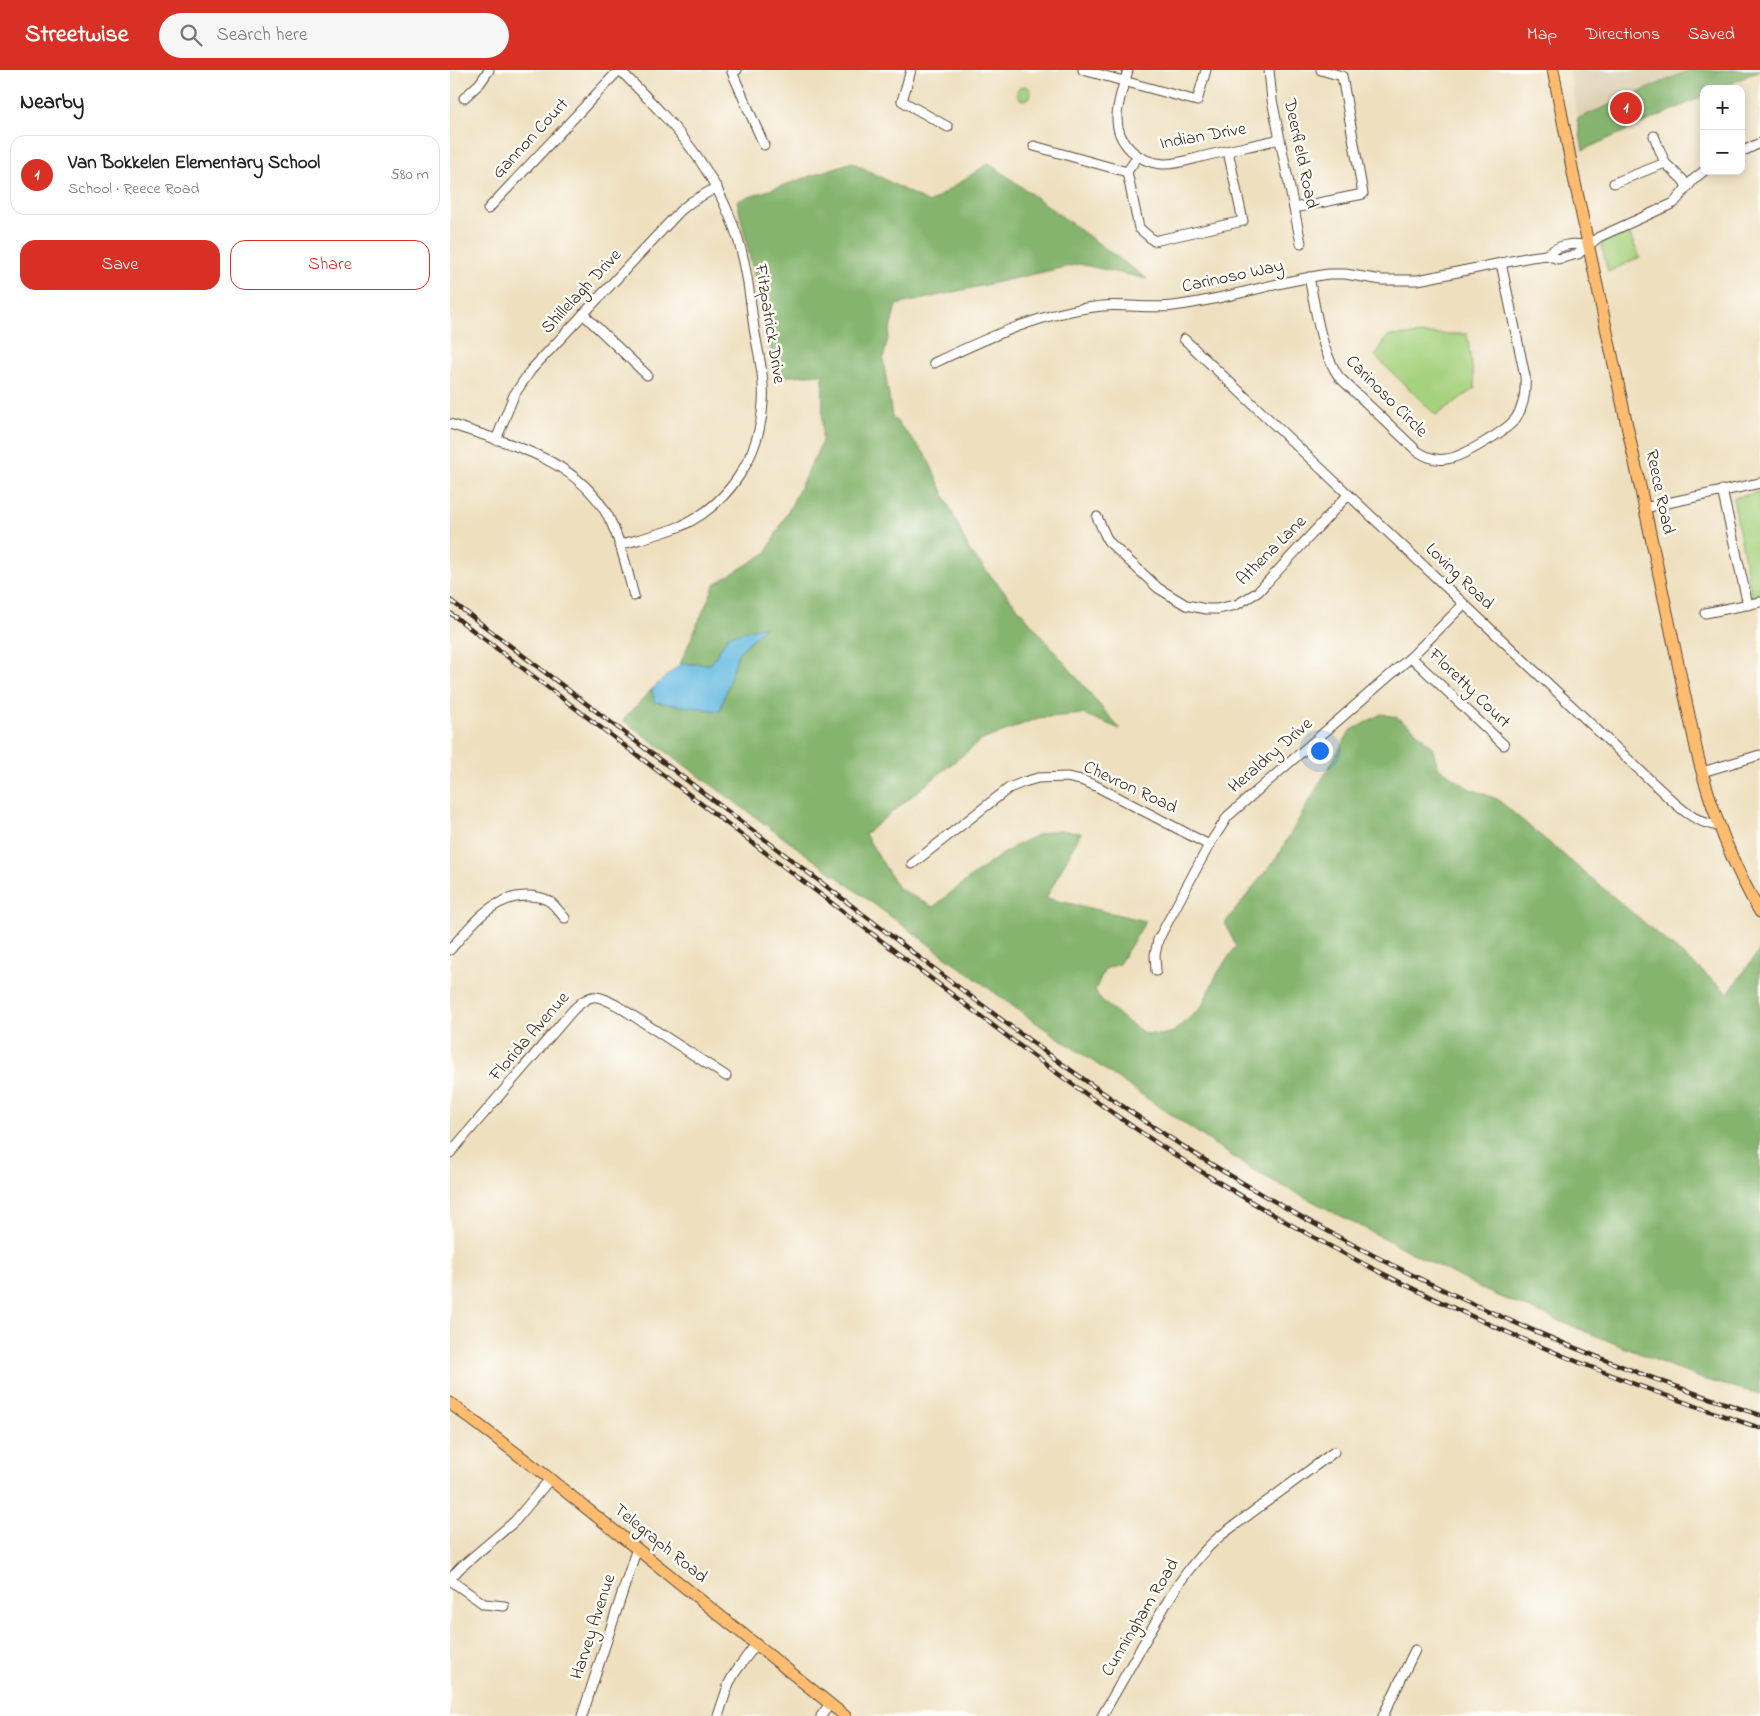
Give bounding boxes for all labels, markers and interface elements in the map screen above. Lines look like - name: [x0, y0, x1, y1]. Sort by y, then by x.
- search box: [159, 13, 509, 58]
- text: Streetwise: [25, 18, 129, 53]
- icon: search: [177, 21, 205, 49]
- text: Search here: [217, 22, 308, 49]
- text: Map: [1527, 22, 1557, 48]
- text: Directions: [1585, 22, 1660, 48]
- text: Saved: [1688, 22, 1735, 48]
- map controls: [1700, 85, 1745, 175]
- button: +: [1700, 85, 1745, 130]
- text: Nearby: [20, 88, 84, 118]
- pin: 1: [1610, 89, 1642, 127]
- street label: Gannon Court: [487, 93, 575, 185]
- street label: Deerfield Road: [1275, 96, 1324, 211]
- street label: Indian Drive: [1158, 116, 1249, 157]
- button: −: [1700, 130, 1745, 175]
- text: Van Bokkelen Elementary School: [68, 150, 320, 177]
- text: 1: [34, 163, 40, 187]
- text: 580 m: [391, 163, 429, 187]
- text: School · Reece Road: [68, 177, 200, 201]
- button: Save: [20, 240, 220, 290]
- button: Share: [230, 240, 430, 290]
- street label: Shillelagh Drive: [536, 243, 630, 341]
- street label: Carinoso Way: [1180, 254, 1286, 300]
- street label: Fitzpatrick Drive: [747, 261, 791, 387]
- street label: Carinoso Circle: [1339, 350, 1434, 445]
- street label: Reece Road: [1637, 447, 1681, 537]
- street label: Athena Lane: [1231, 509, 1314, 592]
- street label: Loving Road: [1418, 537, 1499, 617]
- street label: Floretty Court: [1421, 642, 1516, 735]
- street label: Heraldry Drive: [1223, 711, 1320, 800]
- your location: [1307, 738, 1333, 764]
- street label: Chevron Road: [1079, 755, 1181, 821]
- street label: Florida Avenue: [483, 986, 577, 1088]
- street label: Telegraph Road: [607, 1498, 713, 1591]
- street label: Cunningham Road: [1096, 1554, 1187, 1682]
- street label: Harvey Avenue: [565, 1570, 624, 1683]

